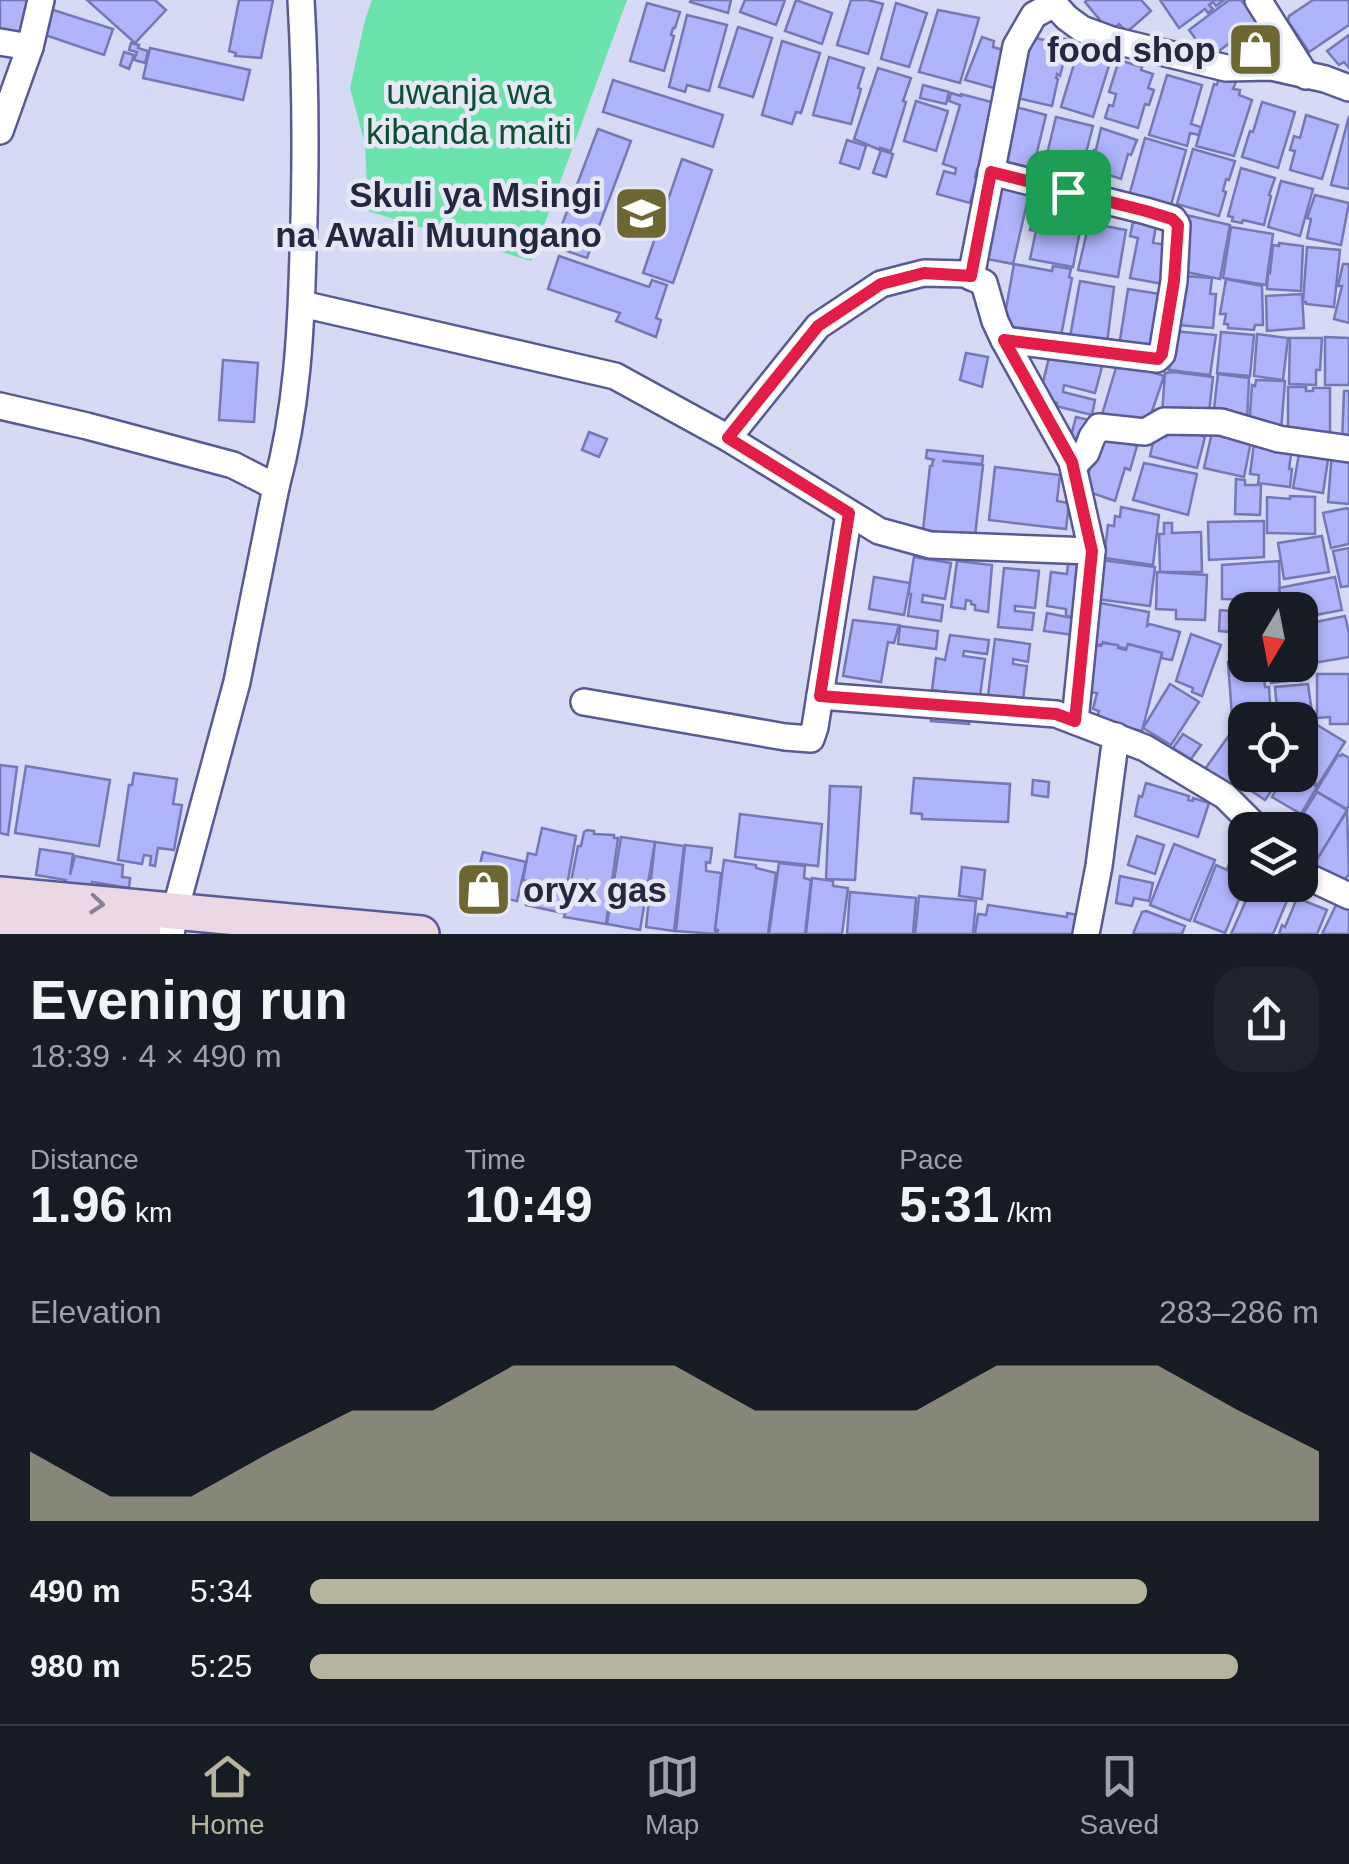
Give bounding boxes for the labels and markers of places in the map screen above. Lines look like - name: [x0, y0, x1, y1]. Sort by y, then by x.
- shop icon: food shop: [1225, 19, 1285, 79]
- place label: food shop: [1047, 30, 1216, 69]
- pin: [1026, 150, 1111, 235]
- place label: Skuli ya Msingi na Awali Muungano: [275, 175, 602, 254]
- school or university icon: Skuli ya Msingi na Awali Muungano: [611, 184, 671, 244]
- shop icon: oryx gas: [454, 859, 514, 919]
- place label: oryx gas: [523, 870, 667, 909]

